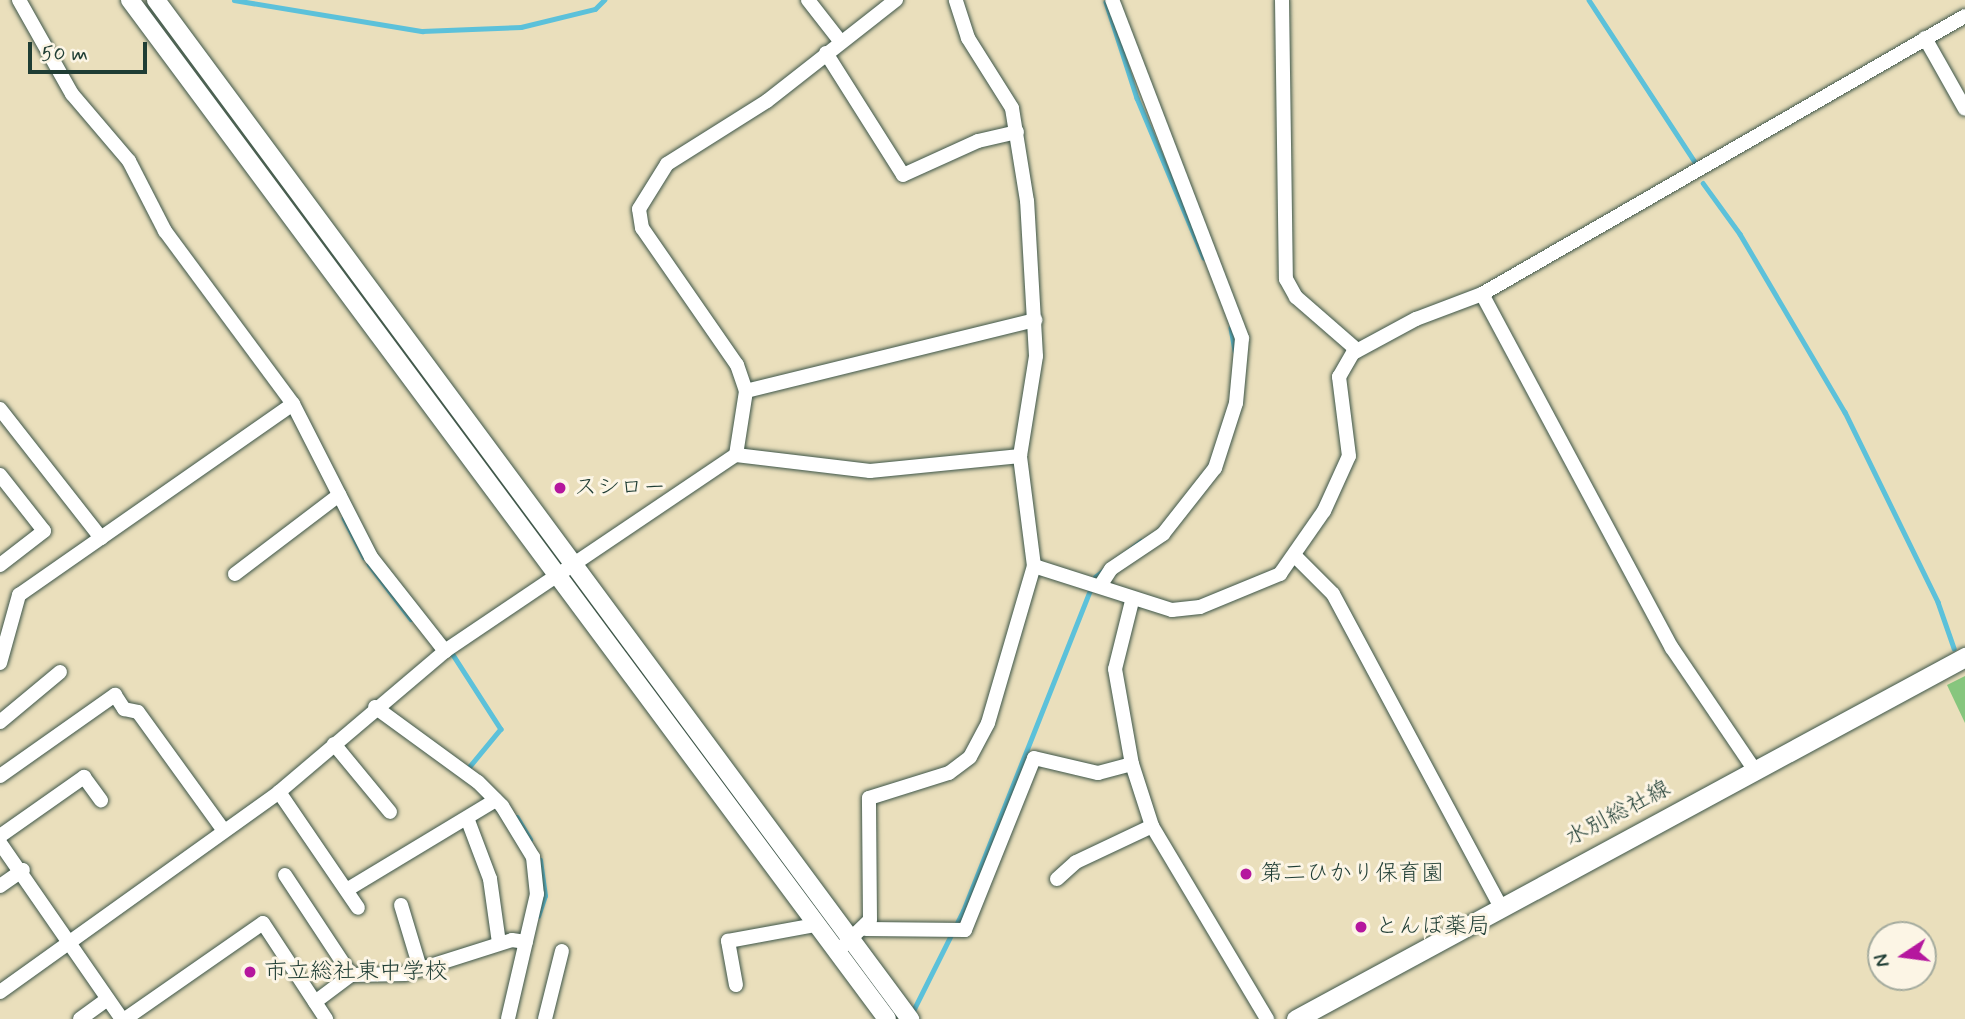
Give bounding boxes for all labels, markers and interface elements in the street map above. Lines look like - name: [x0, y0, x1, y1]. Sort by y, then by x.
- scale bar: [32, 28, 150, 72]
- text: 50 m: [41, 40, 88, 68]
- place label: スシロー: [574, 474, 666, 502]
- marker: スシロー: [552, 480, 568, 496]
- street label: 水別総社線: [1561, 775, 1675, 853]
- place label: 第二ひかり保育園: [1260, 860, 1444, 888]
- marker: 第二ひかり保育園: [1238, 866, 1254, 882]
- place label: とんぼ薬局: [1375, 913, 1490, 941]
- marker: とんぼ薬局: [1353, 919, 1369, 935]
- north arrow: [1867, 921, 1937, 991]
- text: N: [1869, 951, 1897, 969]
- place label: 市立総社東中学校: [264, 958, 448, 986]
- marker: 市立総社東中学校: [242, 964, 258, 980]

